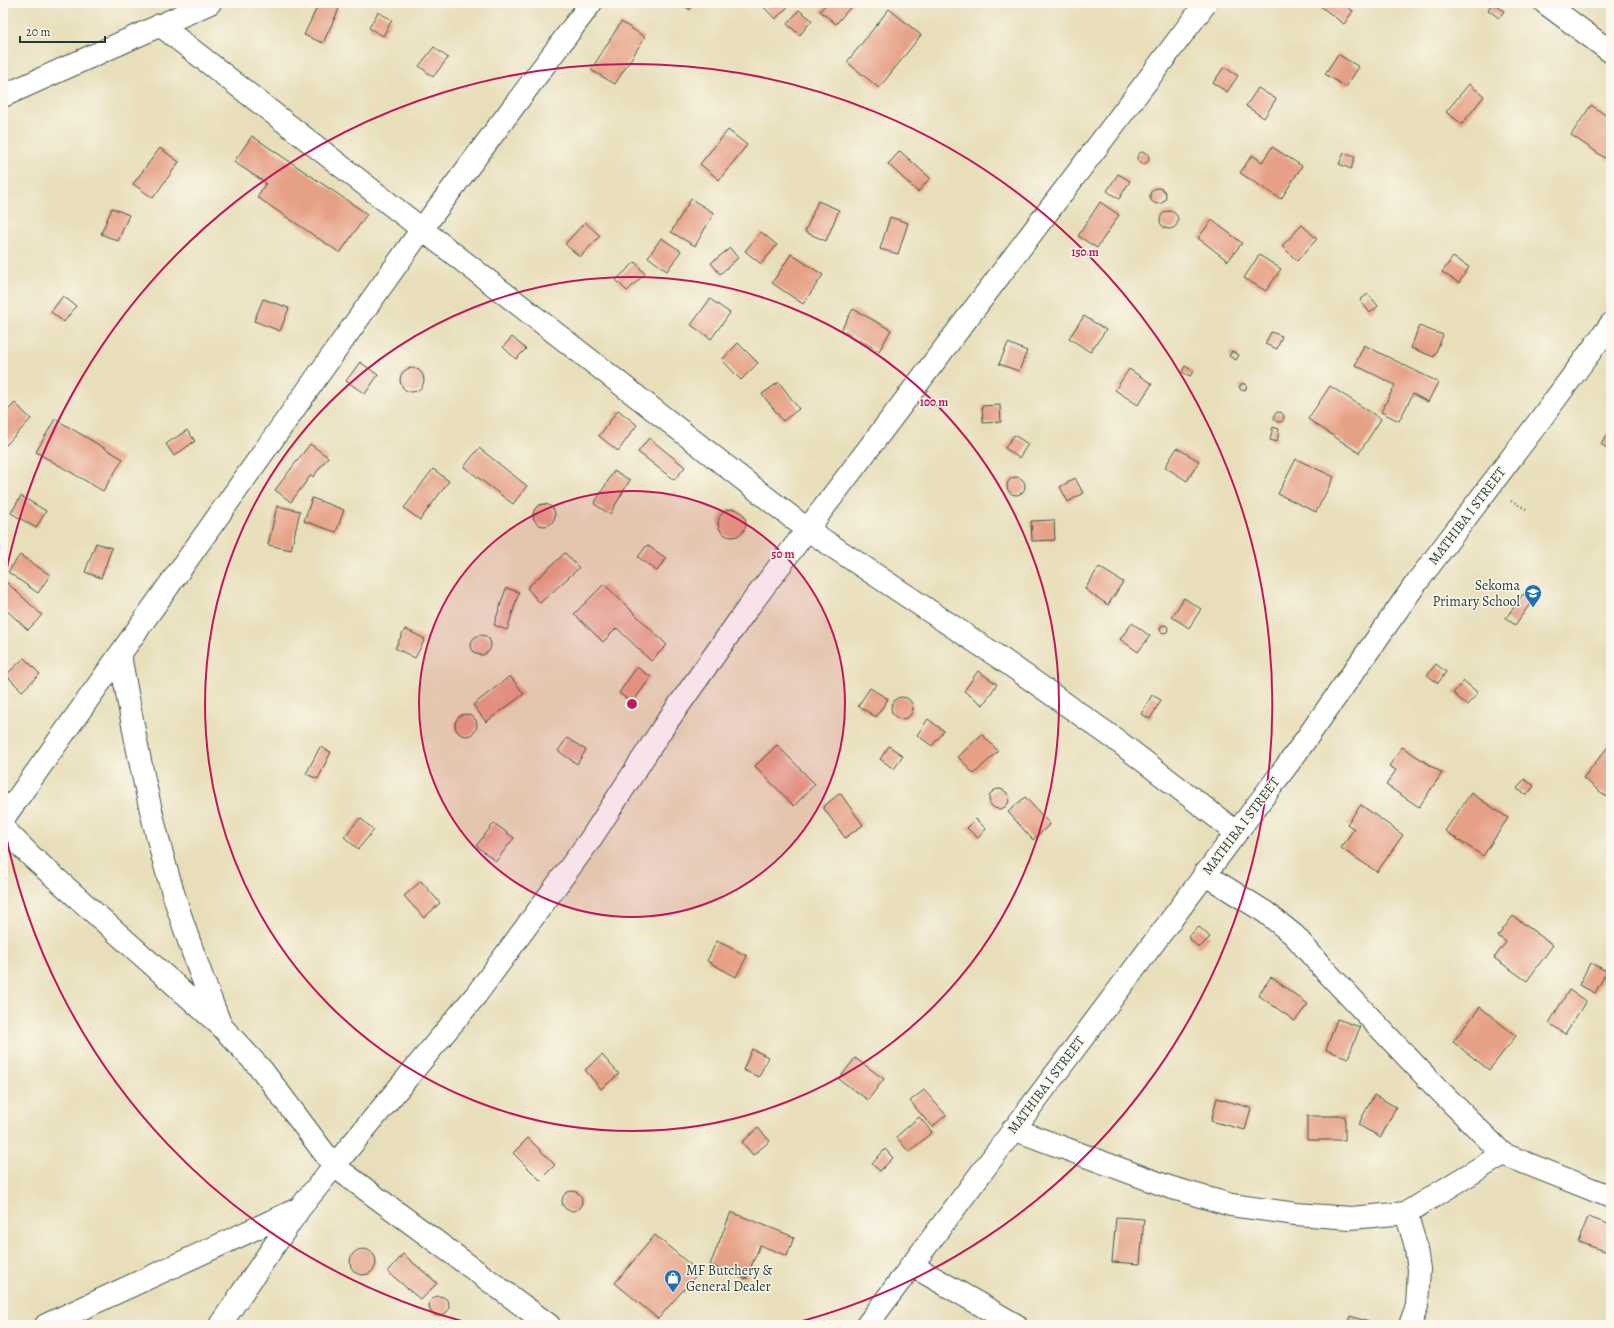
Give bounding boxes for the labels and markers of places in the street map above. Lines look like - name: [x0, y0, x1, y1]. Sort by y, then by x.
- place label: Sekoma Primary School: [1432, 576, 1521, 611]
- school or university icon: Sekoma Primary School: [1523, 583, 1543, 608]
- centre of rings: [625, 697, 639, 711]
- place label: MF Butchery & General Dealer: [686, 1261, 773, 1296]
- shop icon: MF Butchery & General Dealer: [663, 1268, 683, 1293]

